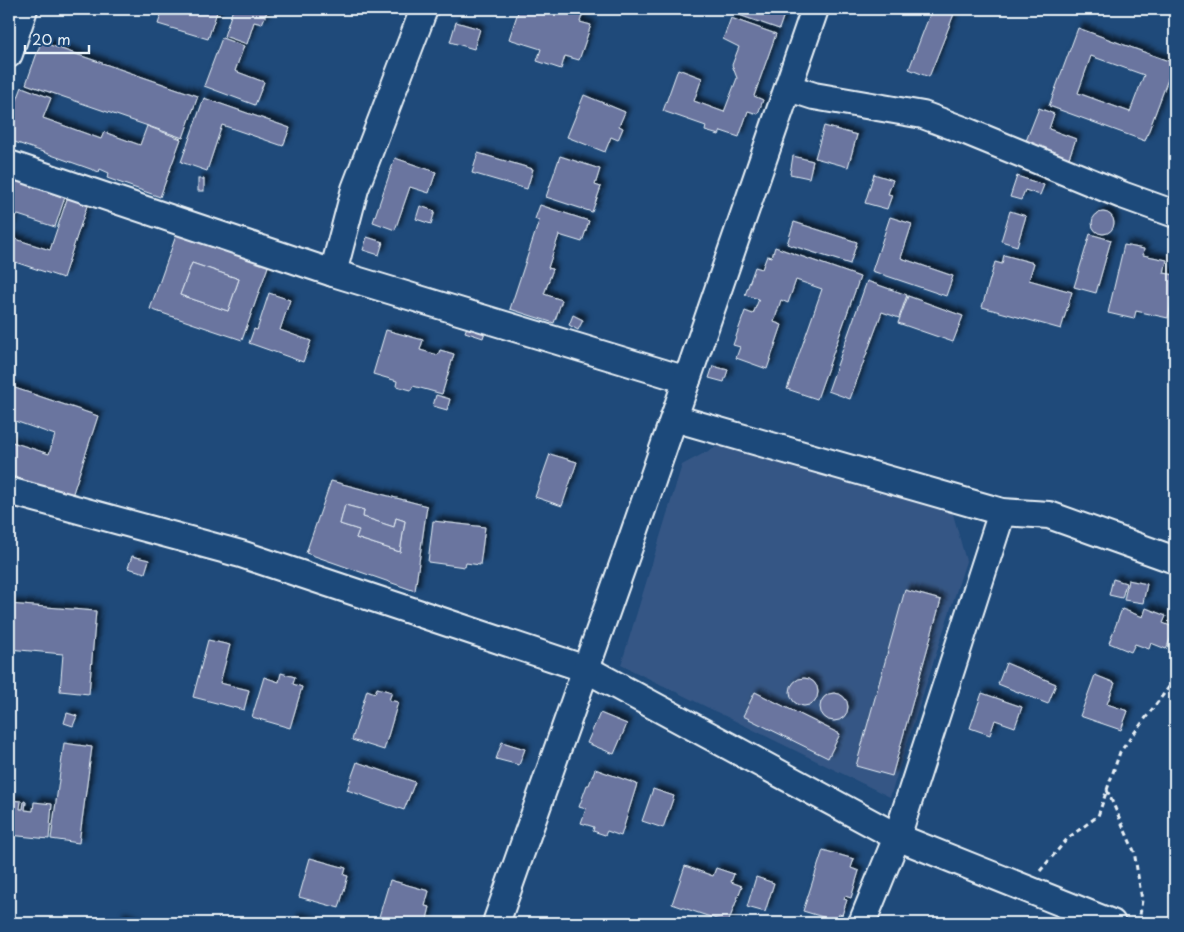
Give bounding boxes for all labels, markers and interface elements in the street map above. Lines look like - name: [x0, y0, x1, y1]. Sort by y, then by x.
- scale bar: [25, 22, 89, 54]
- text: 20 m: [32, 27, 71, 50]

